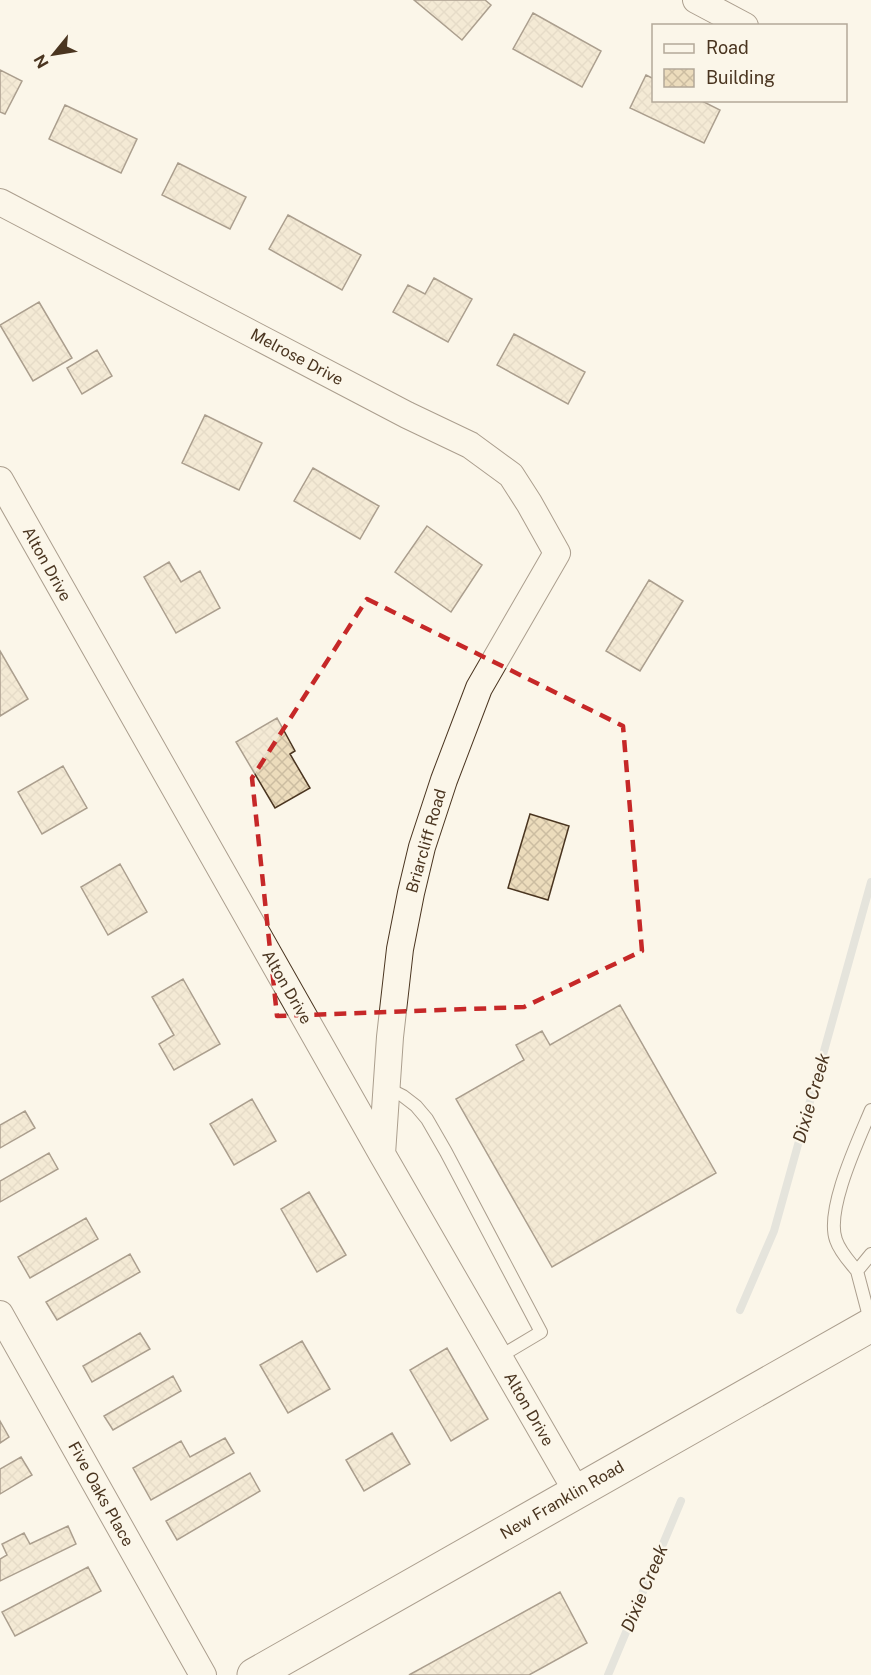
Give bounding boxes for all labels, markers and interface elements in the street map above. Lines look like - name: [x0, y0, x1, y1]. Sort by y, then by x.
- north arrow: [24, 24, 84, 84]
- legend: [652, 24, 847, 102]
- text: Road: [706, 37, 749, 58]
- text: N: [30, 51, 53, 71]
- text: Building: [706, 67, 775, 88]
- street label: Melrose Drive: [247, 325, 347, 389]
- street label: Alton Drive: [19, 524, 75, 604]
- street label: Briarcliff Road: [402, 787, 450, 895]
- street label: Alton Drive: [258, 947, 316, 1027]
- water label: Dixie Creek: [788, 1050, 834, 1145]
- street label: Alton Drive: [500, 1369, 558, 1449]
- street label: Five Oaks Place: [64, 1438, 138, 1550]
- street label: New Franklin Road: [497, 1457, 627, 1543]
- water label: Dixie Creek: [616, 1541, 672, 1635]

